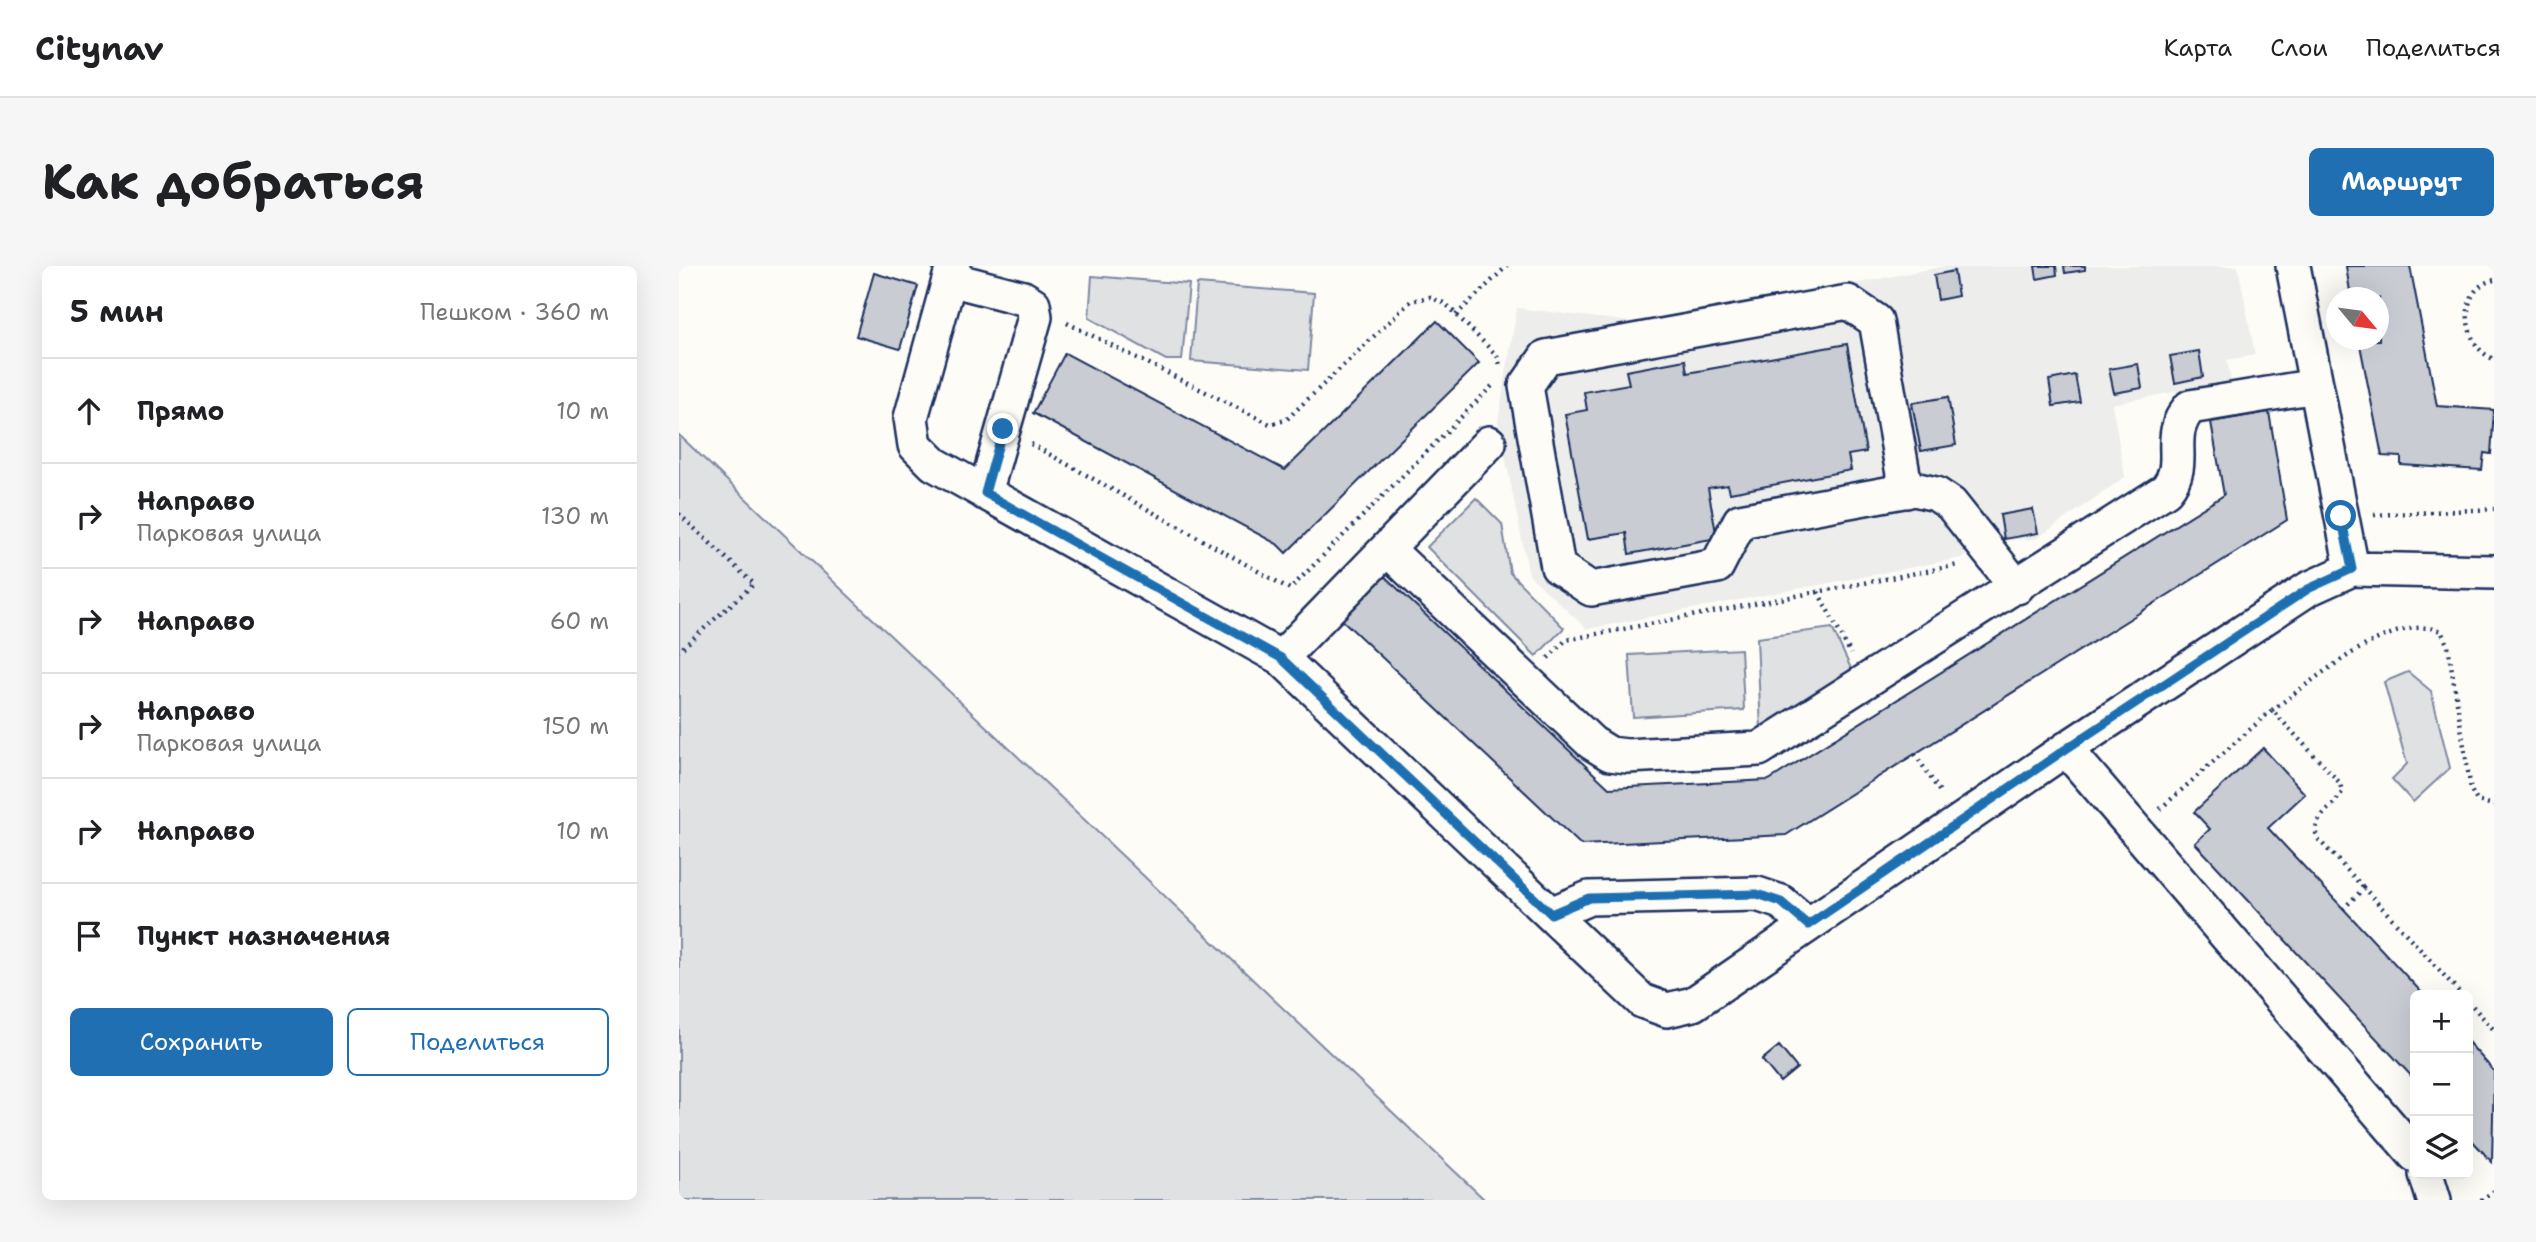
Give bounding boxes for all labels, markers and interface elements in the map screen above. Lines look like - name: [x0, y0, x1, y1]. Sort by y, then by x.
- text: Citynav: [35, 26, 164, 71]
- text: Карта: [2164, 32, 2232, 64]
- text: Слои: [2270, 32, 2328, 64]
- text: Поделиться: [2366, 32, 2501, 64]
- button: Маршрут: [2309, 148, 2494, 216]
- text: Как добраться: [42, 149, 424, 215]
- north arrow: [2326, 287, 2389, 350]
- text: 5 мин: [70, 291, 164, 332]
- text: Пешком · 360 m: [420, 297, 609, 327]
- icon: ahead: [70, 392, 108, 430]
- text: Прямо: [137, 393, 225, 428]
- text: 10 m: [556, 396, 609, 426]
- route end: [987, 413, 1018, 444]
- text: Направо: [137, 483, 255, 518]
- icon: right: [70, 497, 108, 535]
- route start: [2325, 500, 2356, 531]
- text: 130 m: [541, 501, 609, 531]
- text: Парковая улица: [137, 518, 321, 548]
- icon: right: [70, 602, 108, 640]
- text: Направо: [137, 603, 255, 638]
- text: 60 m: [550, 606, 609, 636]
- text: Направо: [137, 693, 255, 728]
- icon: right: [70, 707, 108, 745]
- text: 150 m: [542, 711, 609, 741]
- text: Парковая улица: [137, 728, 321, 758]
- icon: right: [70, 812, 108, 850]
- text: Направо: [137, 813, 255, 848]
- text: 10 m: [556, 816, 609, 846]
- icon: arrive: [70, 917, 108, 955]
- text: Пункт назначения: [137, 918, 390, 953]
- map controls: [2410, 990, 2473, 1179]
- button: +: [2410, 990, 2473, 1053]
- button: Сохранить: [70, 1008, 333, 1076]
- button: Поделиться: [347, 1008, 609, 1076]
- button: −: [2410, 1053, 2473, 1116]
- button: layers: [2410, 1116, 2473, 1179]

